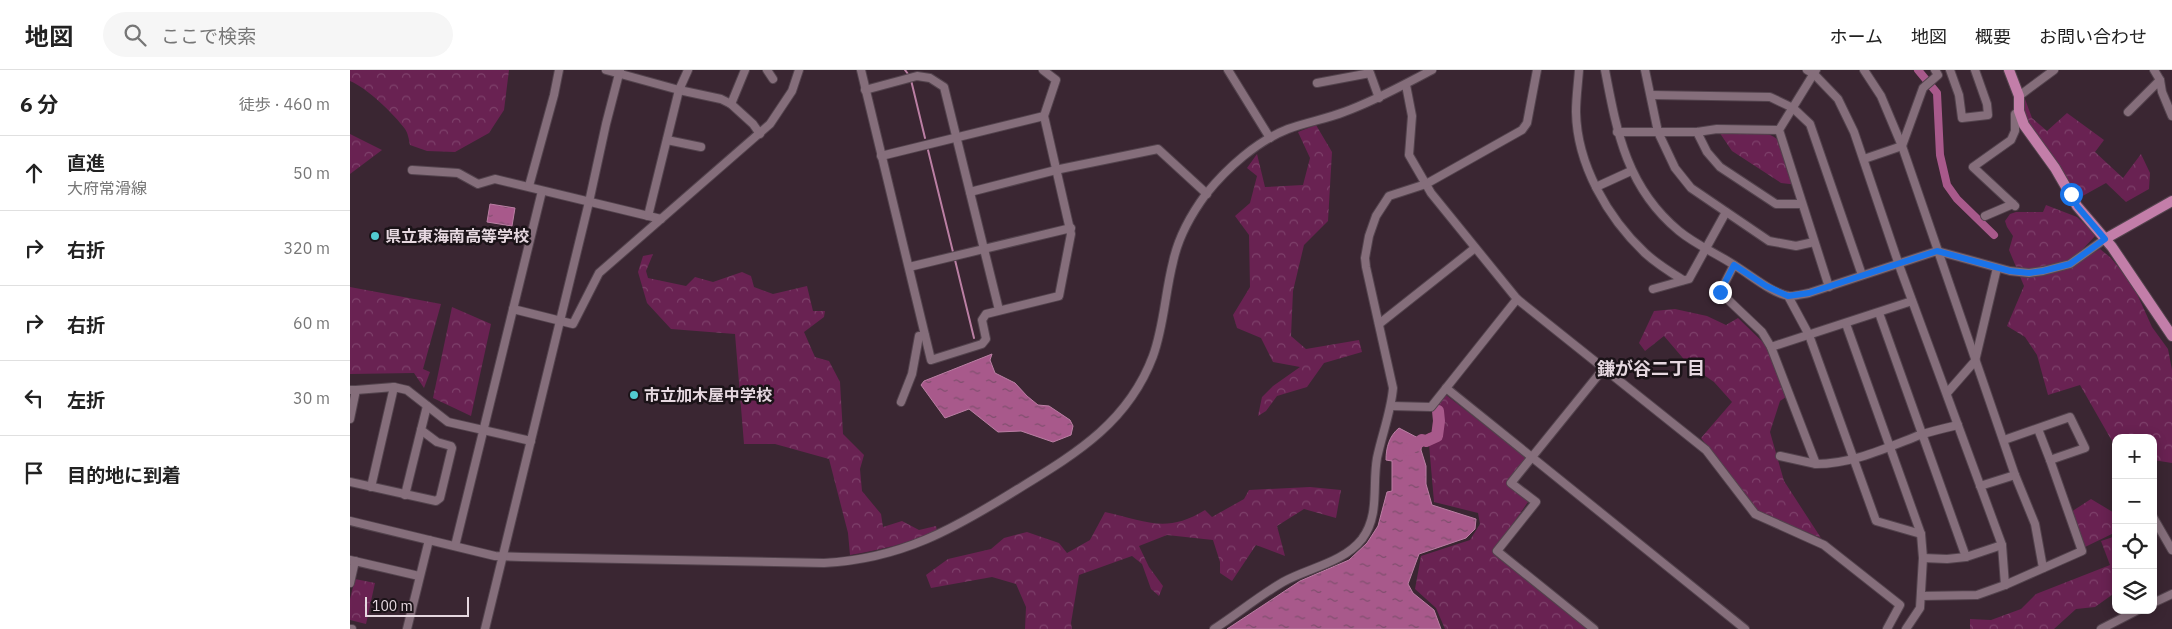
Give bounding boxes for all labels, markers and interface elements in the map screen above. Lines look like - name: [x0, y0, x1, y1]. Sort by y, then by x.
- search box: [103, 12, 453, 57]
- text: 地図: [25, 20, 73, 52]
- icon: search: [121, 21, 149, 49]
- text: ここで検索: [161, 24, 256, 48]
- text: ホーム: [1830, 25, 1883, 48]
- text: 地図: [1911, 25, 1947, 48]
- text: 概要: [1975, 25, 2011, 48]
- text: お問い合わせ: [2039, 25, 2147, 48]
- text: 6 分: [20, 90, 59, 118]
- text: 徒歩 · 460 m: [239, 94, 330, 114]
- text: 直進: [67, 151, 105, 175]
- icon: ahead: [20, 159, 48, 187]
- text: 50 m: [293, 163, 330, 183]
- text: 大府常滑線: [67, 178, 147, 198]
- route start: [2060, 183, 2083, 206]
- place label: 県立東海南高等学校: [385, 226, 529, 246]
- marker: 県立東海南高等学校: [369, 230, 381, 242]
- icon: right: [20, 234, 48, 262]
- text: 右折: [67, 238, 105, 262]
- text: 320 m: [283, 238, 330, 258]
- route end: [1709, 281, 1732, 304]
- icon: right: [20, 309, 48, 337]
- text: 右折: [67, 313, 105, 337]
- text: 60 m: [293, 313, 330, 333]
- district label: 鎌が谷二丁目: [1597, 357, 1705, 380]
- icon: left: [20, 384, 48, 412]
- place label: 市立加木屋中学校: [644, 385, 772, 405]
- text: 左折: [67, 388, 105, 412]
- text: 30 m: [293, 388, 330, 408]
- marker: 市立加木屋中学校: [628, 389, 640, 401]
- map controls: [2112, 434, 2157, 614]
- button: +: [2112, 434, 2157, 479]
- icon: arrive: [20, 459, 48, 487]
- text: 目的地に到着: [67, 463, 181, 487]
- button: −: [2112, 479, 2157, 524]
- button: locate: [2112, 524, 2157, 569]
- button: layers: [2112, 569, 2157, 614]
- scale bar: [365, 594, 469, 617]
- text: 100 m: [372, 597, 413, 615]

